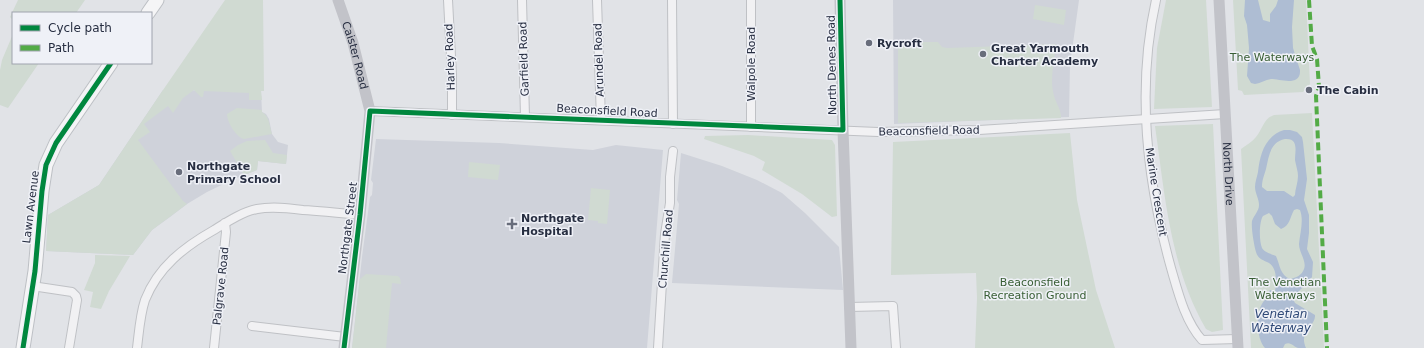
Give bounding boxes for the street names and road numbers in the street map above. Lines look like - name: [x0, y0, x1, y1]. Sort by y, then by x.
- street label: North Denes Road: [825, 15, 839, 115]
- street label: Caister Road: [339, 20, 371, 91]
- street label: Garfield Road: [516, 21, 532, 97]
- street label: Harley Road: [442, 23, 458, 91]
- street label: Arundel Road: [591, 23, 607, 97]
- street label: Walpole Road: [745, 27, 758, 101]
- street label: Beaconsfield Road: [556, 102, 658, 120]
- street label: Beaconsfield Road: [878, 124, 980, 138]
- street label: North Drive: [1220, 142, 1237, 206]
- street label: Marine Crescent: [1143, 147, 1170, 238]
- street label: Lawn Avenue: [20, 170, 42, 244]
- street label: Northgate Street: [336, 181, 360, 275]
- street label: Churchill Road: [656, 209, 676, 289]
- street label: Palgrave Road: [210, 246, 232, 326]

